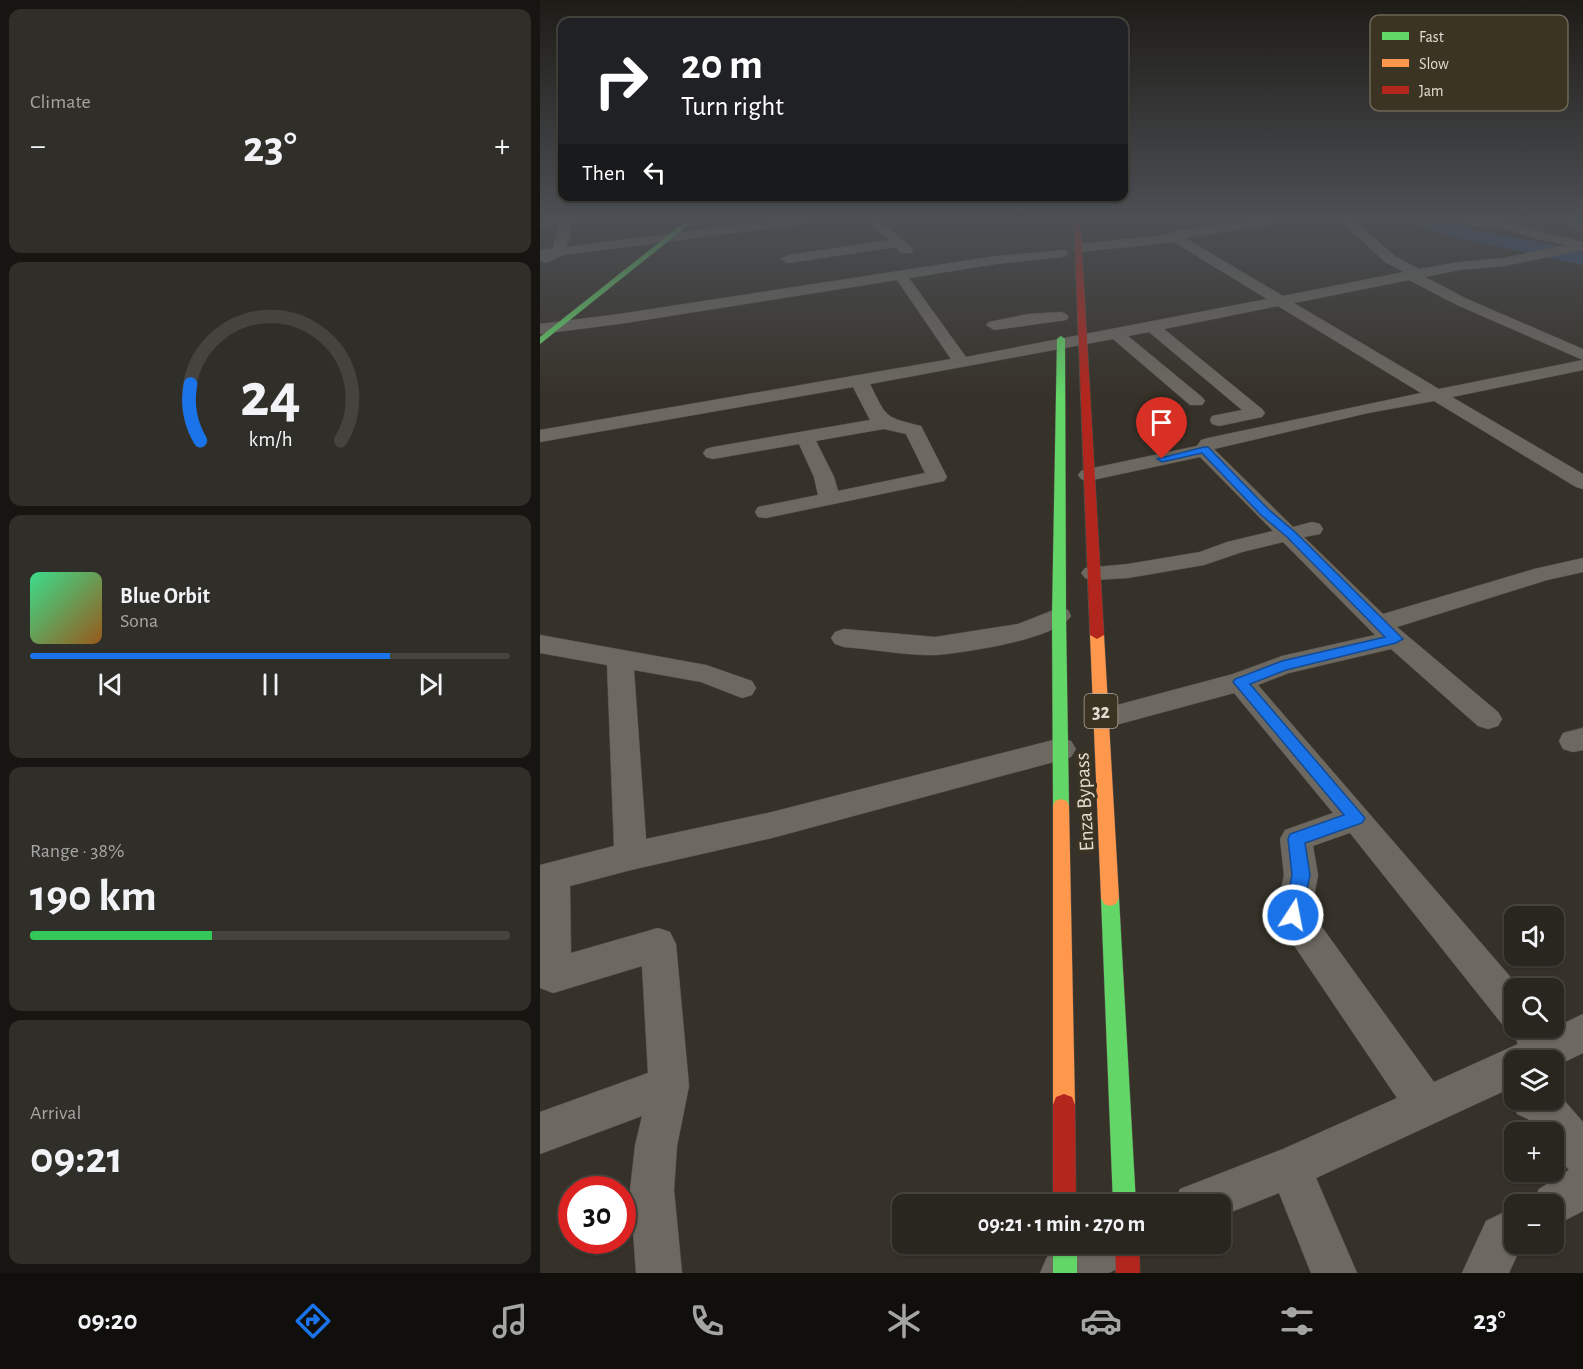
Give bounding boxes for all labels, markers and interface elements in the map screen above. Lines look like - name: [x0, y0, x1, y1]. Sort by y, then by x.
- legend: [1370, 15, 1568, 111]
- text: Fast: [1419, 29, 1444, 45]
- icon: right: [582, 42, 660, 120]
- text: 20 m: [681, 44, 763, 86]
- text: Slow: [1419, 56, 1449, 72]
- text: Jam: [1419, 83, 1444, 99]
- text: Climate: [30, 92, 91, 112]
- text: Turn right: [681, 93, 784, 120]
- text: 23°: [243, 125, 297, 170]
- text: −: [30, 130, 46, 163]
- text: +: [494, 130, 510, 163]
- icon: left: [638, 156, 671, 189]
- text: Then: [582, 162, 626, 184]
- text: 24: [240, 365, 300, 427]
- pin: [1136, 397, 1187, 459]
- icon: arrive: [1145, 406, 1178, 439]
- text: km/h: [248, 429, 292, 450]
- text: Blue Orbit: [120, 585, 210, 607]
- text: Sona: [120, 611, 158, 631]
- icon: previous: [94, 668, 127, 701]
- icon: pause: [254, 668, 287, 701]
- icon: next: [414, 668, 447, 701]
- road number: 32: [1084, 694, 1118, 728]
- street label: Enza Bypass: [1071, 752, 1098, 852]
- text: Range · 38%: [30, 841, 124, 861]
- text: 190 km: [30, 874, 157, 919]
- position arrow: [1261, 883, 1325, 947]
- map controls: [1504, 906, 1564, 1254]
- button: sound: [1504, 906, 1564, 966]
- button: search: [1504, 978, 1564, 1038]
- button: layers: [1504, 1050, 1564, 1110]
- text: Arrival: [30, 1103, 81, 1123]
- button: +: [1504, 1122, 1564, 1182]
- text: 09:21: [30, 1136, 123, 1181]
- speed limit sign: 30: [558, 1176, 636, 1254]
- button: −: [1504, 1194, 1564, 1254]
- text: 09:21 · 1 min · 270 m: [978, 1213, 1145, 1235]
- icon: directions: [292, 1300, 334, 1342]
- icon: music: [489, 1300, 531, 1342]
- icon: phone: [686, 1300, 728, 1342]
- icon: climate: [883, 1300, 925, 1342]
- icon: car: [1080, 1300, 1122, 1342]
- icon: filters: [1276, 1300, 1318, 1342]
- text: 09:20: [77, 1307, 137, 1334]
- text: 23°: [1473, 1307, 1506, 1334]

